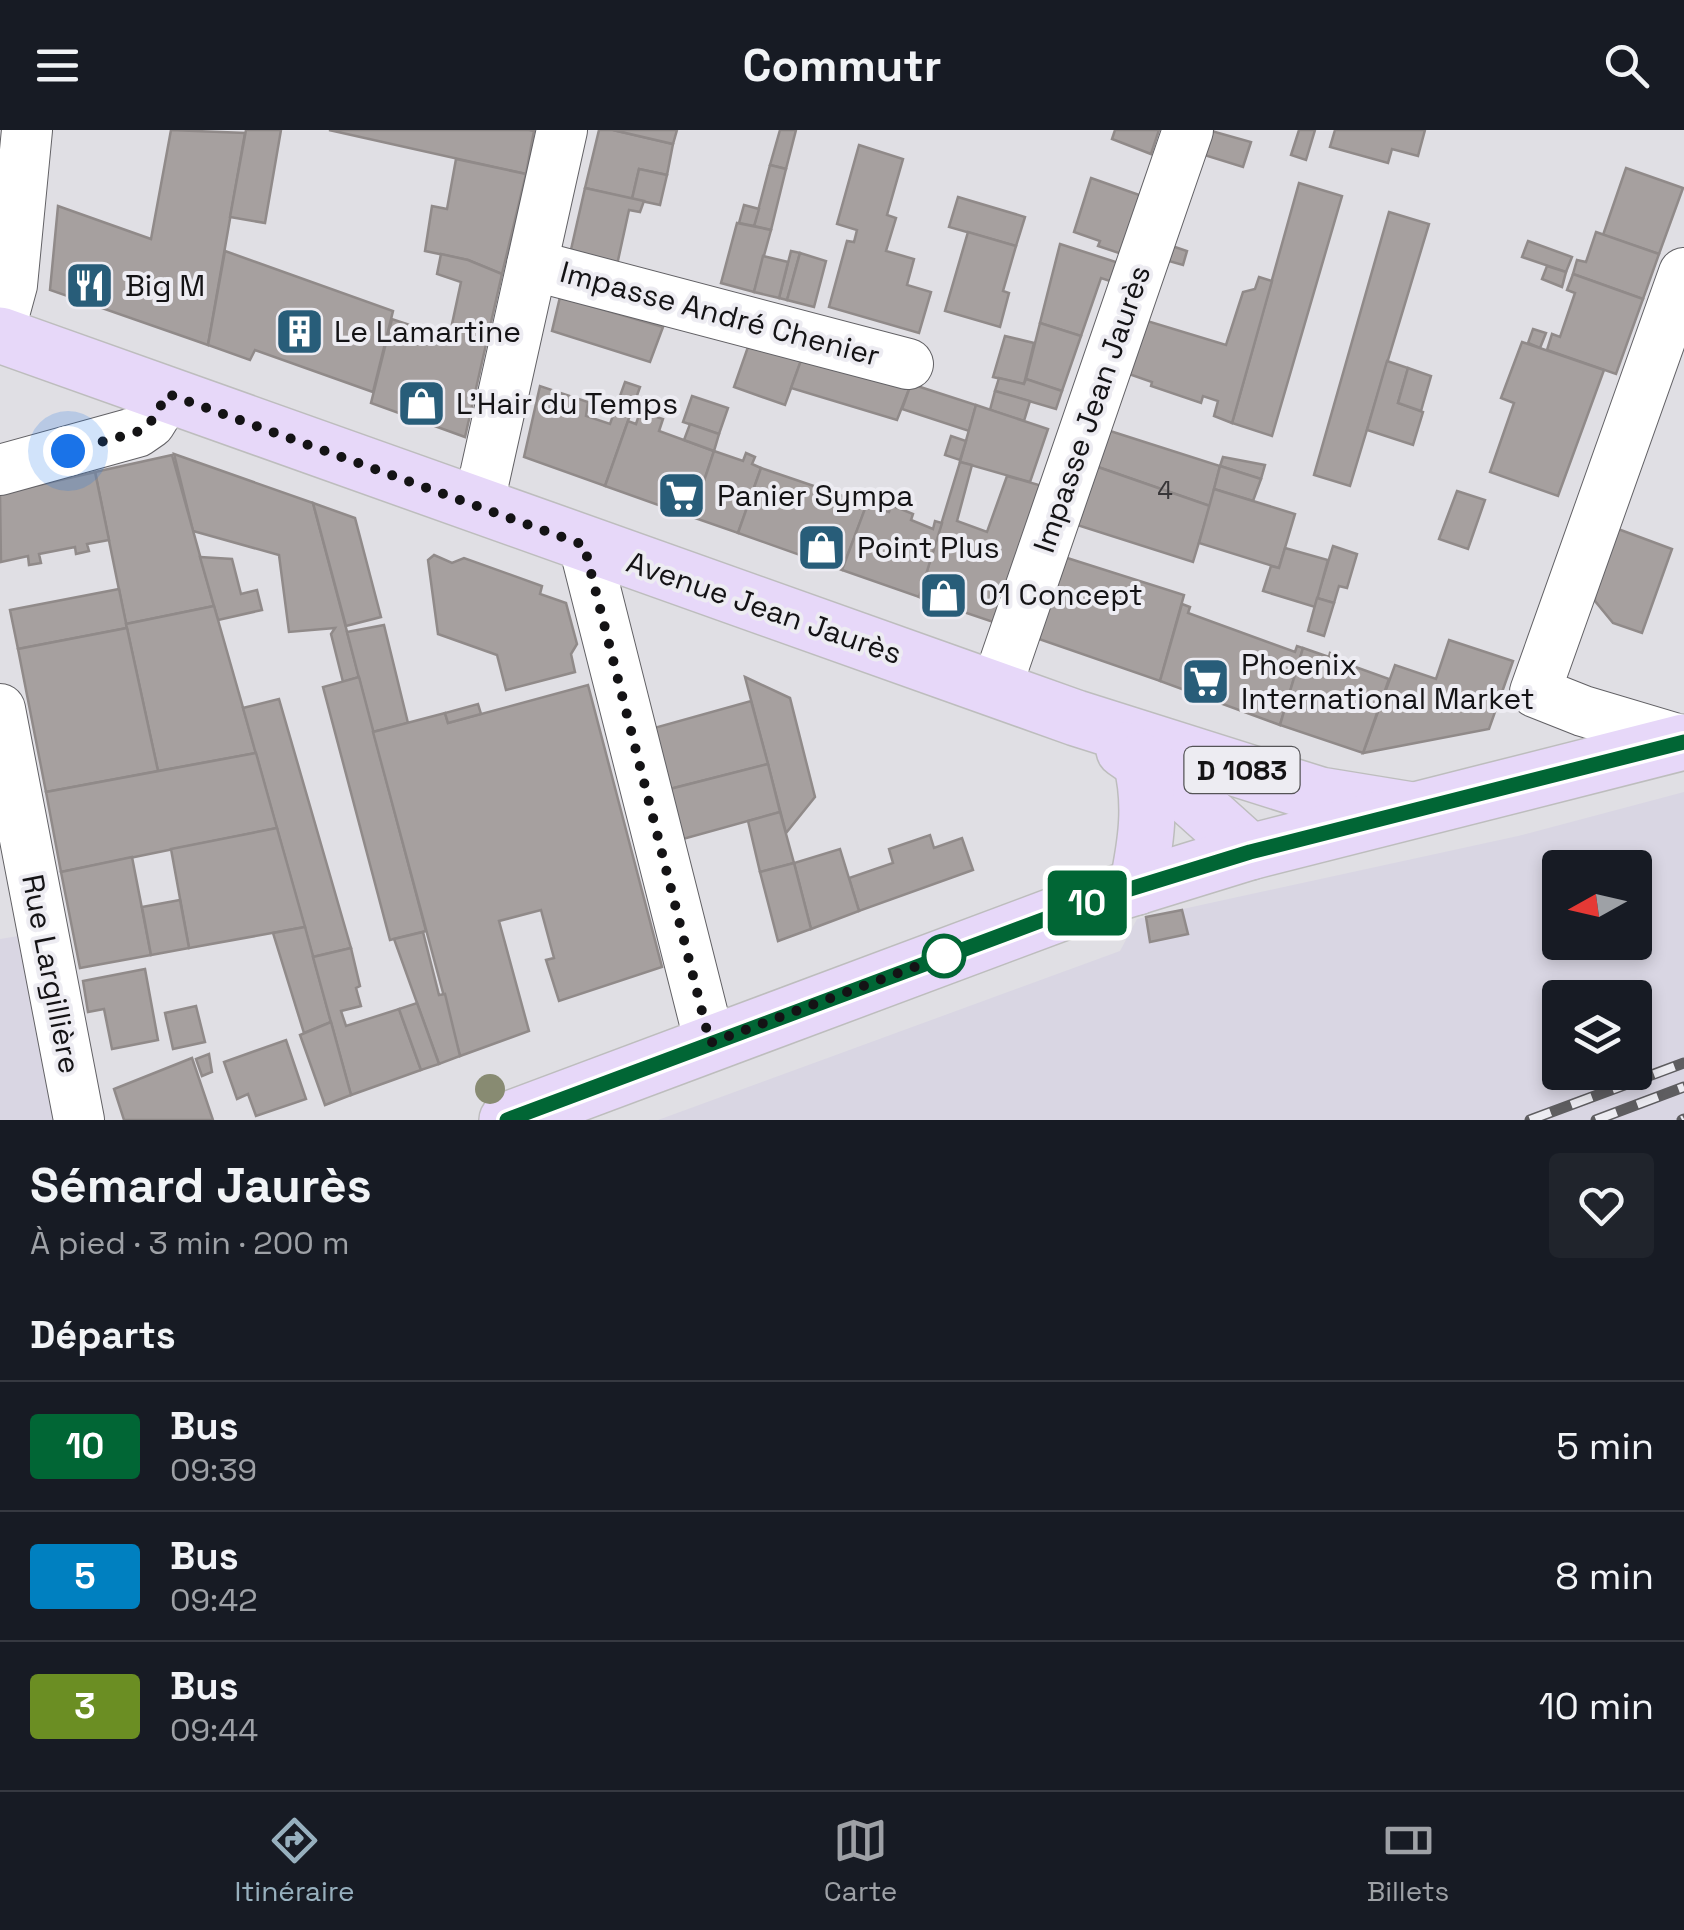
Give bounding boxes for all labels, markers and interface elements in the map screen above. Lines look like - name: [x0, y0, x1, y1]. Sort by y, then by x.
- text: Commutr: [742, 37, 942, 94]
- icon: menu: [30, 38, 85, 93]
- icon: search: [1599, 38, 1654, 93]
- street label: Impasse André Chenier: [556, 252, 884, 375]
- restaurant icon: Big M: [64, 260, 116, 312]
- street label: Impasse Jean Jaurès: [1024, 260, 1159, 558]
- place label: Big M: [125, 266, 205, 305]
- building icon: Le Lamartine: [273, 306, 325, 358]
- place label: Le Lamartine: [334, 312, 521, 351]
- shop icon: L'Hair du Temps: [395, 378, 447, 430]
- place label: L'Hair du Temps: [456, 384, 678, 423]
- your location: [43, 426, 93, 476]
- supermarket icon: Panier Sympa: [656, 470, 708, 522]
- house number: 4: [1157, 474, 1173, 506]
- place label: Panier Sympa: [717, 476, 914, 515]
- shop icon: Point Plus: [796, 522, 848, 574]
- place label: Point Plus: [857, 528, 999, 567]
- street label: Avenue Jean Jaurès: [621, 542, 907, 673]
- shop icon: 01 Concept: [918, 569, 970, 621]
- place label: 01 Concept: [979, 575, 1143, 614]
- place label: Phoenix International Market: [1241, 645, 1535, 718]
- supermarket icon: Phoenix International Market: [1180, 656, 1232, 708]
- road number: D 1083: [1184, 747, 1300, 793]
- north arrow: [1542, 850, 1652, 960]
- map controls: [1542, 850, 1652, 1090]
- line badge: 10: [1042, 870, 1132, 936]
- street label: Rue Largillière: [13, 871, 90, 1077]
- text: 10: [1068, 881, 1106, 925]
- unlabelled marker: [923, 935, 965, 977]
- button: layers: [1542, 980, 1652, 1090]
- button: heart: [1549, 1153, 1654, 1258]
- text: Sémard Jaurès: [30, 1155, 372, 1216]
- text: À pied · 3 min · 200 m: [30, 1223, 349, 1263]
- text: Départs: [30, 1311, 176, 1359]
- text: Bus: [170, 1402, 239, 1450]
- text: 5 min: [1556, 1422, 1654, 1470]
- text: 10: [66, 1424, 104, 1468]
- text: 09:39: [170, 1450, 257, 1490]
- text: Bus: [170, 1532, 239, 1580]
- text: 8 min: [1555, 1552, 1654, 1600]
- text: 5: [74, 1554, 96, 1598]
- text: 09:42: [170, 1580, 258, 1620]
- text: Bus: [170, 1662, 239, 1710]
- text: 10 min: [1539, 1682, 1654, 1730]
- text: 3: [74, 1684, 96, 1728]
- text: 09:44: [170, 1710, 258, 1750]
- tab: Itinéraire: [235, 1813, 355, 1909]
- tab: Carte: [824, 1813, 897, 1909]
- tab: Billets: [1367, 1813, 1449, 1909]

